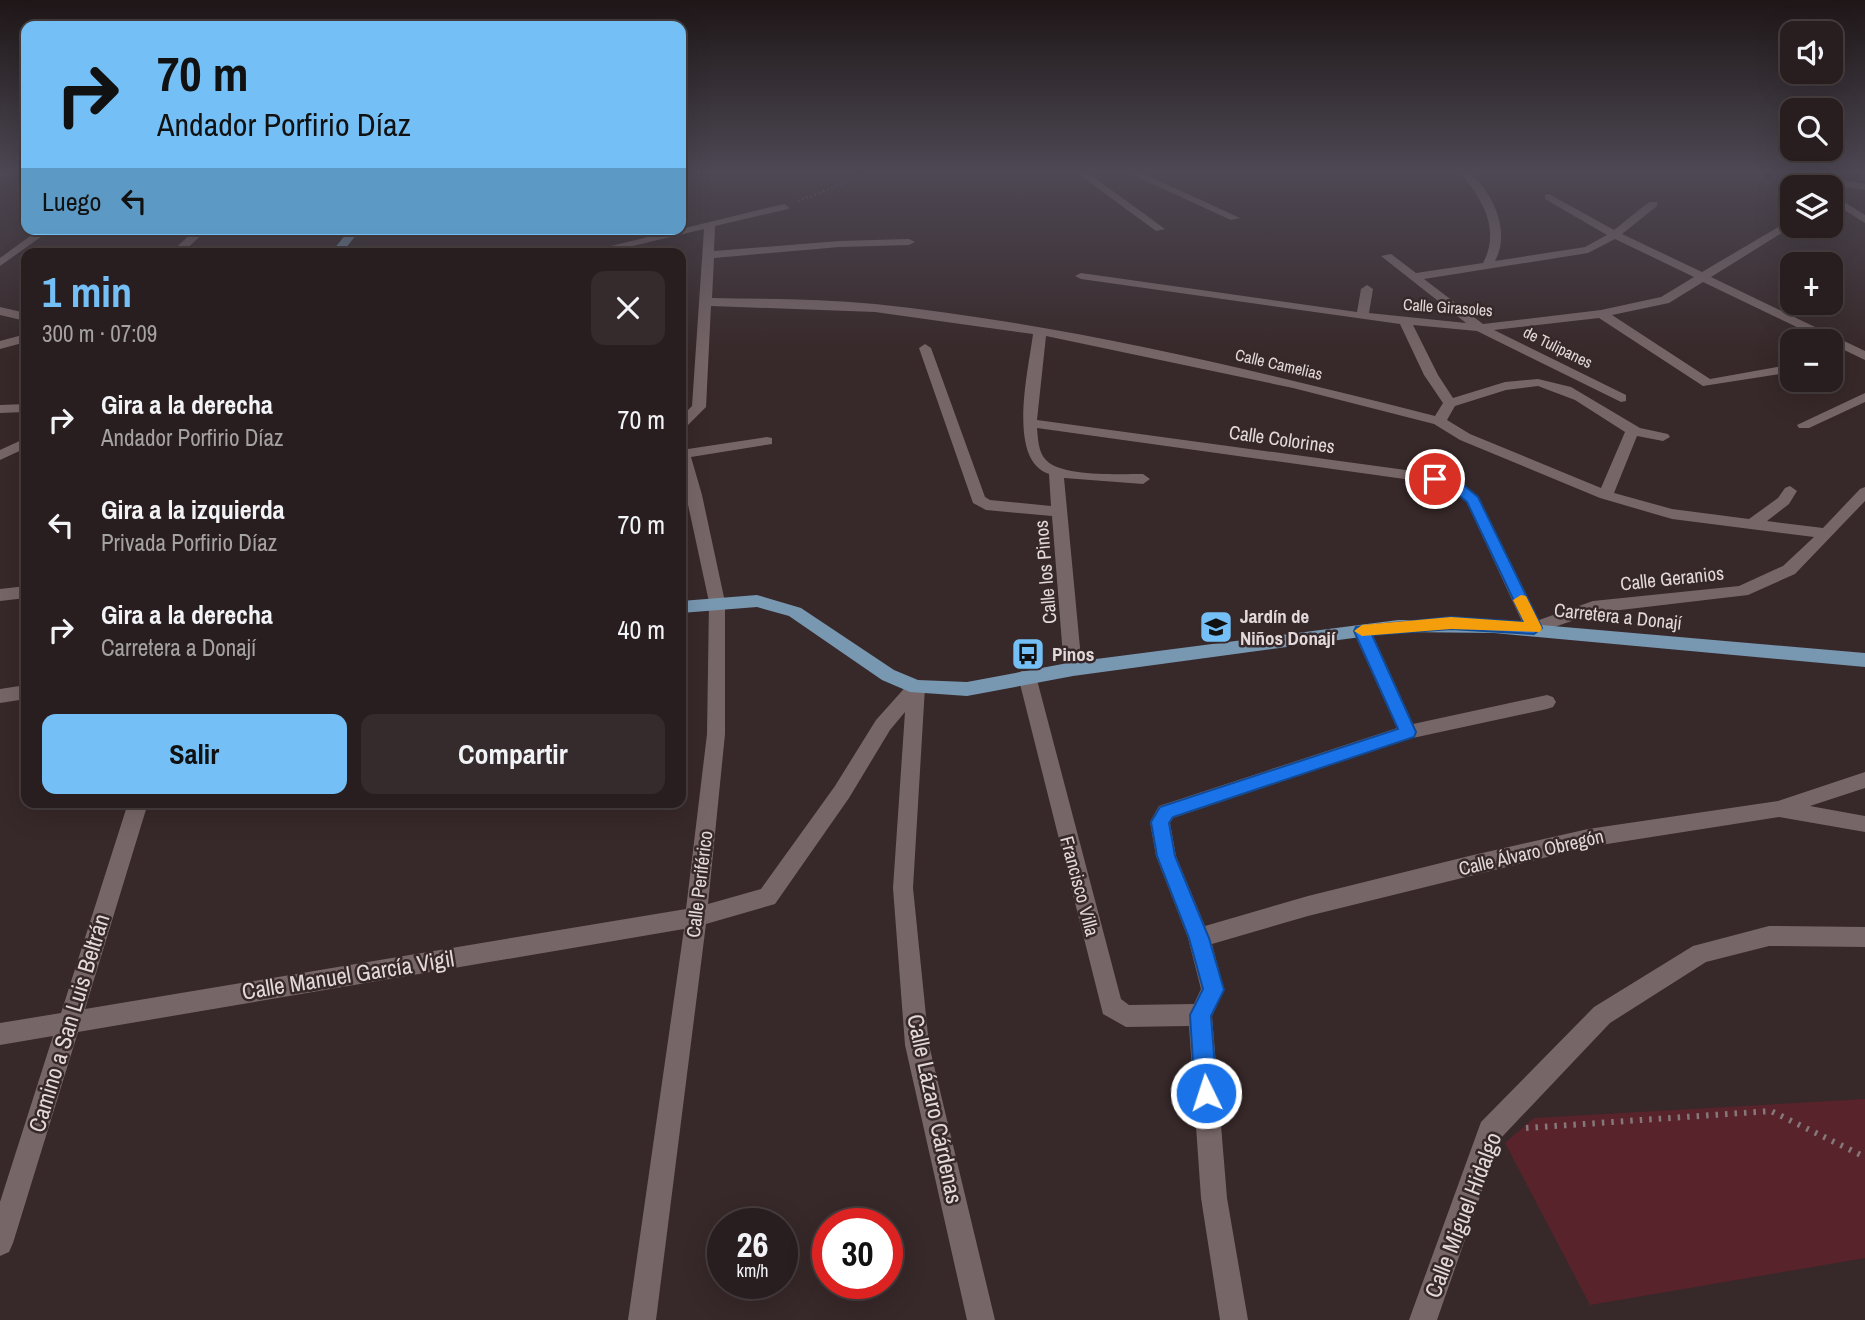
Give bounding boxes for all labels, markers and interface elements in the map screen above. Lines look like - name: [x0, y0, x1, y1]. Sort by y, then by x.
- map controls: [1780, 21, 1843, 392]
- button: sound: [1780, 21, 1843, 84]
- text: 70 m: [157, 40, 249, 106]
- icon: right: [42, 49, 133, 140]
- button: search: [1780, 98, 1843, 161]
- text: Andador Porfirio Díaz: [157, 103, 411, 146]
- button: layers: [1780, 175, 1843, 238]
- icon: left: [115, 182, 153, 220]
- text: Luego: [42, 184, 101, 219]
- button: +: [1780, 252, 1843, 315]
- text: 1 min: [42, 264, 132, 320]
- button: close: [591, 271, 665, 345]
- street label: Calle Girasoles: [1402, 293, 1494, 321]
- text: 300 m · 07:09: [42, 318, 157, 349]
- street label: de Tulipanes: [1520, 321, 1596, 373]
- button: −: [1780, 329, 1843, 392]
- street label: Calle Camelias: [1233, 343, 1325, 385]
- text: Gira a la derecha: [101, 387, 273, 422]
- icon: right: [42, 401, 80, 439]
- text: 70 m: [618, 402, 665, 437]
- street label: Calle Colorines: [1227, 419, 1337, 459]
- text: Andador Porfirio Díaz: [101, 422, 283, 453]
- pin: [1405, 449, 1465, 509]
- icon: arrive: [1416, 460, 1454, 498]
- text: Gira a la izquierda: [101, 492, 285, 527]
- icon: left: [42, 506, 80, 544]
- text: 70 m: [618, 507, 665, 542]
- street label: Calle los Pinos: [1028, 519, 1062, 625]
- text: Privada Porfirio Díaz: [101, 527, 277, 558]
- street label: Calle Geranios: [1619, 560, 1725, 596]
- street label: Carretera a Donají: [1553, 596, 1684, 636]
- text: Gira a la derecha: [101, 597, 273, 632]
- place label: Jardín de Niños Donají: [1240, 603, 1336, 651]
- school or university icon: Jardín de Niños Donají: [1197, 608, 1235, 646]
- icon: right: [42, 611, 80, 649]
- text: 40 m: [618, 612, 665, 647]
- text: Carretera a Donají: [101, 632, 256, 663]
- bus stop icon: Pinos: [1009, 635, 1047, 673]
- place label: Pinos: [1052, 641, 1094, 667]
- button: Salir: [42, 714, 347, 794]
- button: Compartir: [361, 714, 665, 794]
- street label: Calle Álvaro Obregón: [1456, 823, 1606, 881]
- street label: Calle Periférico: [680, 829, 718, 939]
- street label: Francisco Villa: [1054, 833, 1106, 939]
- street label: Camino a San Luis Beltrán: [21, 910, 116, 1136]
- street label: Calle Manuel García Vigil: [240, 942, 456, 1007]
- street label: Calle Lázaro Cárdenas: [900, 1011, 971, 1206]
- position arrow: [1169, 1056, 1243, 1130]
- street label: Calle Miguel Hidalgo: [1417, 1128, 1508, 1302]
- speed limit sign: 30: [812, 1208, 903, 1299]
- text: 26: [737, 1221, 768, 1268]
- text: km/h: [737, 1258, 769, 1283]

